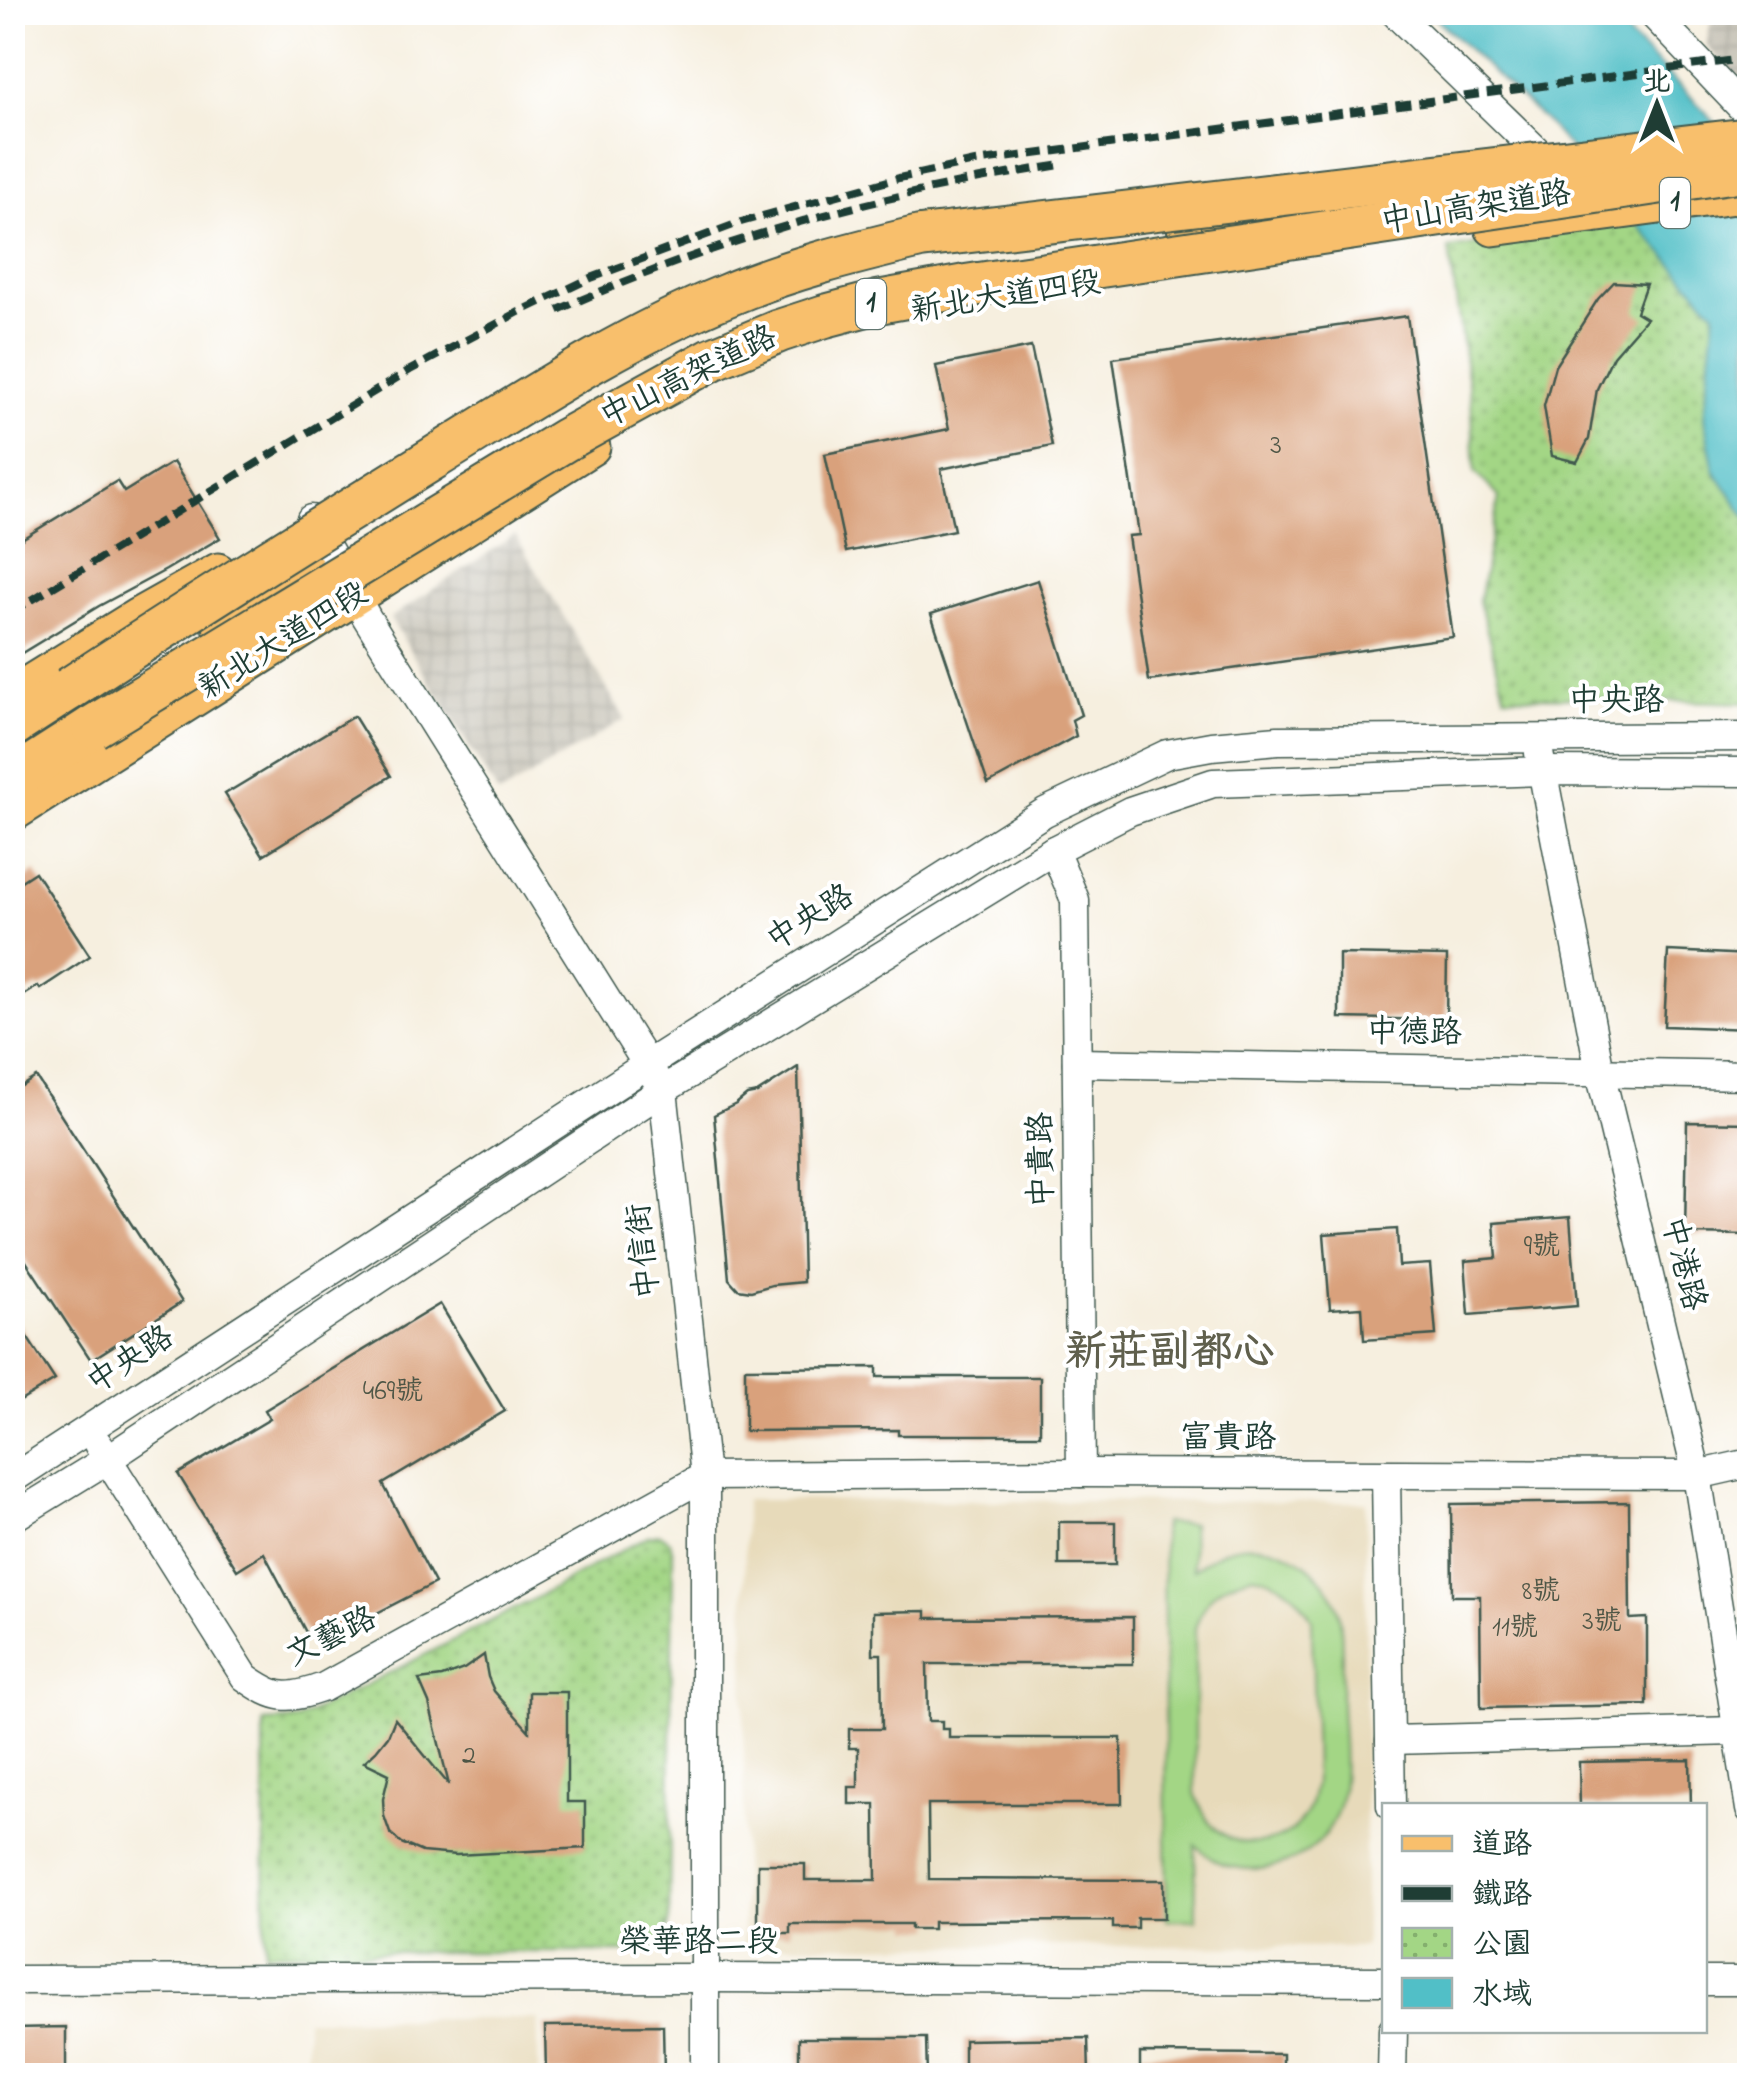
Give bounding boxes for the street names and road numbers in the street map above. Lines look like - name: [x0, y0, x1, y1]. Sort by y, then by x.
- street label: 中山高架道路: [1377, 171, 1575, 247]
- road number: 1: [1660, 178, 1690, 228]
- street label: 新北大道四段: [907, 260, 1105, 336]
- road number: 1: [856, 279, 886, 329]
- street label: 中山高架道路: [592, 315, 786, 441]
- street label: 新北大道四段: [190, 571, 378, 713]
- street label: 中央路: [1568, 679, 1664, 726]
- street label: 中央路: [758, 874, 864, 964]
- street label: 中德路: [1366, 1010, 1462, 1058]
- street label: 中貴路: [1019, 1112, 1067, 1208]
- street label: 中信街: [617, 1201, 673, 1301]
- street label: 中港路: [1648, 1212, 1716, 1316]
- street label: 中央路: [78, 1315, 184, 1407]
- street label: 富貴路: [1180, 1416, 1276, 1463]
- street label: 文藝路: [279, 1596, 385, 1680]
- street label: 榮華路二段: [619, 1920, 779, 1967]

